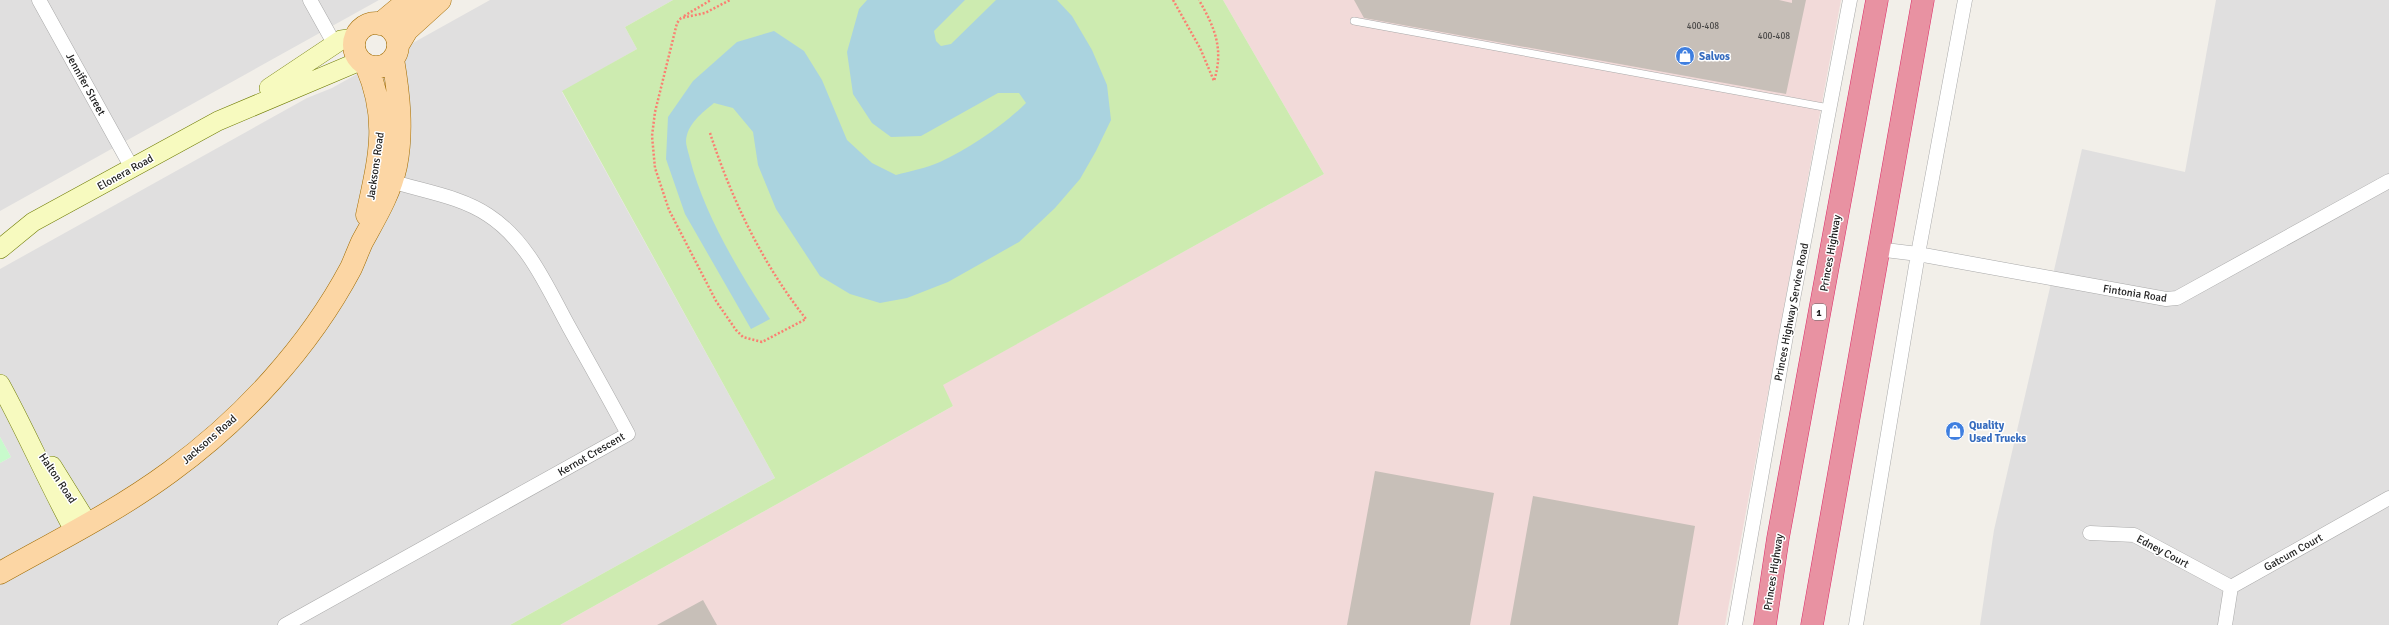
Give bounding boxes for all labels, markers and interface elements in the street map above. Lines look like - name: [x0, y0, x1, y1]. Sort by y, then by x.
- house number: 400-408: [1687, 21, 1719, 32]
- house number: 400-408: [1758, 31, 1790, 42]
- shop icon: Salvos: [1674, 45, 1696, 67]
- place label: Salvos: [1699, 50, 1730, 63]
- street label: Jennifer Street: [63, 51, 108, 118]
- street label: Jacksons Road: [364, 131, 387, 201]
- street label: Elonera Road: [95, 152, 156, 193]
- street label: Princes Highway: [1817, 213, 1844, 292]
- street label: Princes Highway Service Road: [1772, 242, 1811, 382]
- street label: Fintonia Road: [2102, 282, 2168, 305]
- road number: 1: [1812, 304, 1826, 320]
- street label: Jacksons Road: [179, 412, 239, 467]
- place label: Quality Used Trucks: [1969, 419, 2026, 445]
- shop icon: Quality Used Trucks: [1944, 420, 1966, 442]
- street label: Kernot Crescent: [555, 430, 627, 479]
- street label: Halton Road: [36, 451, 79, 506]
- street label: Gatcum Court: [2262, 531, 2325, 574]
- street label: Princes Highway: [1761, 532, 1786, 611]
- street label: Edney Court: [2134, 532, 2191, 571]

